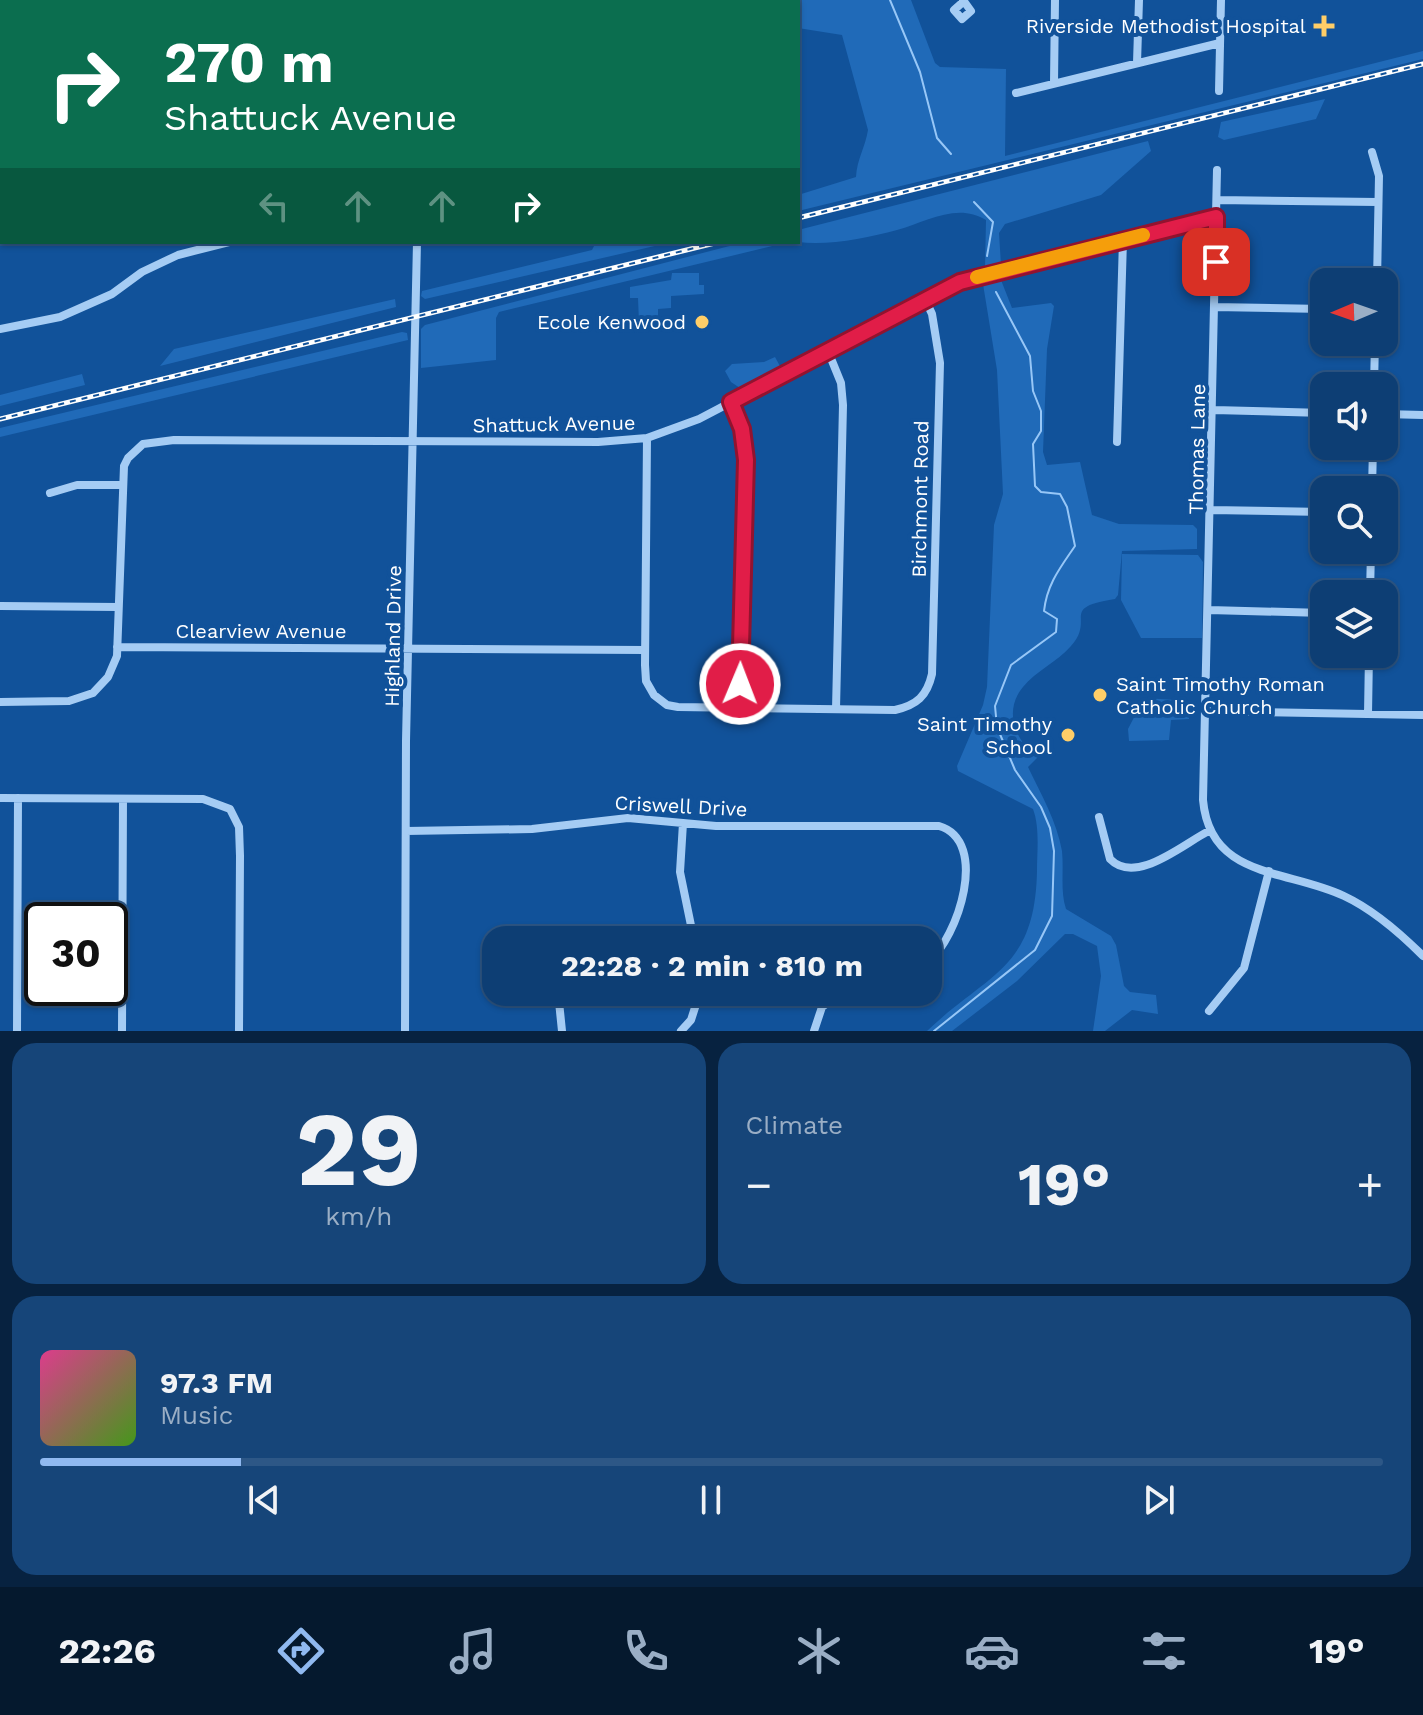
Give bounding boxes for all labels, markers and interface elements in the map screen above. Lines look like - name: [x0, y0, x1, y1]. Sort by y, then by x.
- place label: Riverside Methodist Hospital: [1026, 14, 1306, 38]
- marker: Riverside Methodist Hospital: [1313, 15, 1335, 37]
- text: 270 m: [164, 30, 334, 96]
- icon: right: [32, 32, 136, 136]
- text: Shattuck Avenue: [164, 97, 457, 139]
- icon: left: [252, 184, 296, 228]
- icon: ahead: [336, 184, 380, 228]
- icon: ahead: [420, 184, 464, 228]
- icon: right: [504, 184, 548, 228]
- pin: [1182, 228, 1250, 296]
- icon: arrive: [1194, 240, 1238, 284]
- north arrow: [1310, 268, 1398, 356]
- map controls: [1310, 268, 1398, 668]
- place label: Ecole Kenwood: [537, 310, 686, 334]
- marker: Ecole Kenwood: [693, 313, 711, 331]
- button: sound: [1310, 372, 1398, 460]
- street label: Thomas Lane: [1184, 383, 1210, 515]
- street label: Shattuck Avenue: [472, 411, 636, 437]
- street label: Birchmont Road: [907, 420, 933, 578]
- button: search: [1310, 476, 1398, 564]
- street label: Highland Drive: [380, 565, 406, 707]
- button: layers: [1310, 580, 1398, 668]
- street label: Clearview Avenue: [176, 619, 346, 643]
- position arrow: [698, 642, 782, 726]
- place label: Saint Timothy Roman Catholic Church: [1116, 672, 1325, 719]
- marker: Saint Timothy Roman Catholic Church: [1091, 686, 1109, 704]
- place label: Saint Timothy School: [917, 712, 1053, 759]
- marker: Saint Timothy School: [1059, 726, 1077, 744]
- street label: Criswell Drive: [614, 791, 748, 821]
- speed limit sign: 30: [24, 902, 128, 1006]
- text: 22:28 · 2 min · 810 m: [561, 948, 863, 983]
- text: 29: [296, 1088, 422, 1210]
- text: Climate: [746, 1110, 843, 1140]
- text: 19°: [1018, 1149, 1111, 1220]
- text: −: [746, 1159, 772, 1211]
- text: +: [1356, 1159, 1383, 1211]
- text: km/h: [325, 1201, 392, 1231]
- text: 97.3 FM: [160, 1365, 273, 1400]
- text: Music: [160, 1400, 233, 1430]
- icon: previous: [242, 1478, 286, 1522]
- icon: pause: [689, 1478, 733, 1522]
- icon: next: [1137, 1478, 1181, 1522]
- icon: directions: [273, 1623, 329, 1679]
- icon: music: [445, 1623, 501, 1679]
- icon: phone: [618, 1623, 674, 1679]
- icon: climate: [791, 1623, 847, 1679]
- icon: car: [964, 1623, 1020, 1679]
- icon: filters: [1136, 1623, 1192, 1679]
- text: 22:26: [58, 1630, 156, 1672]
- text: 19°: [1309, 1630, 1365, 1672]

